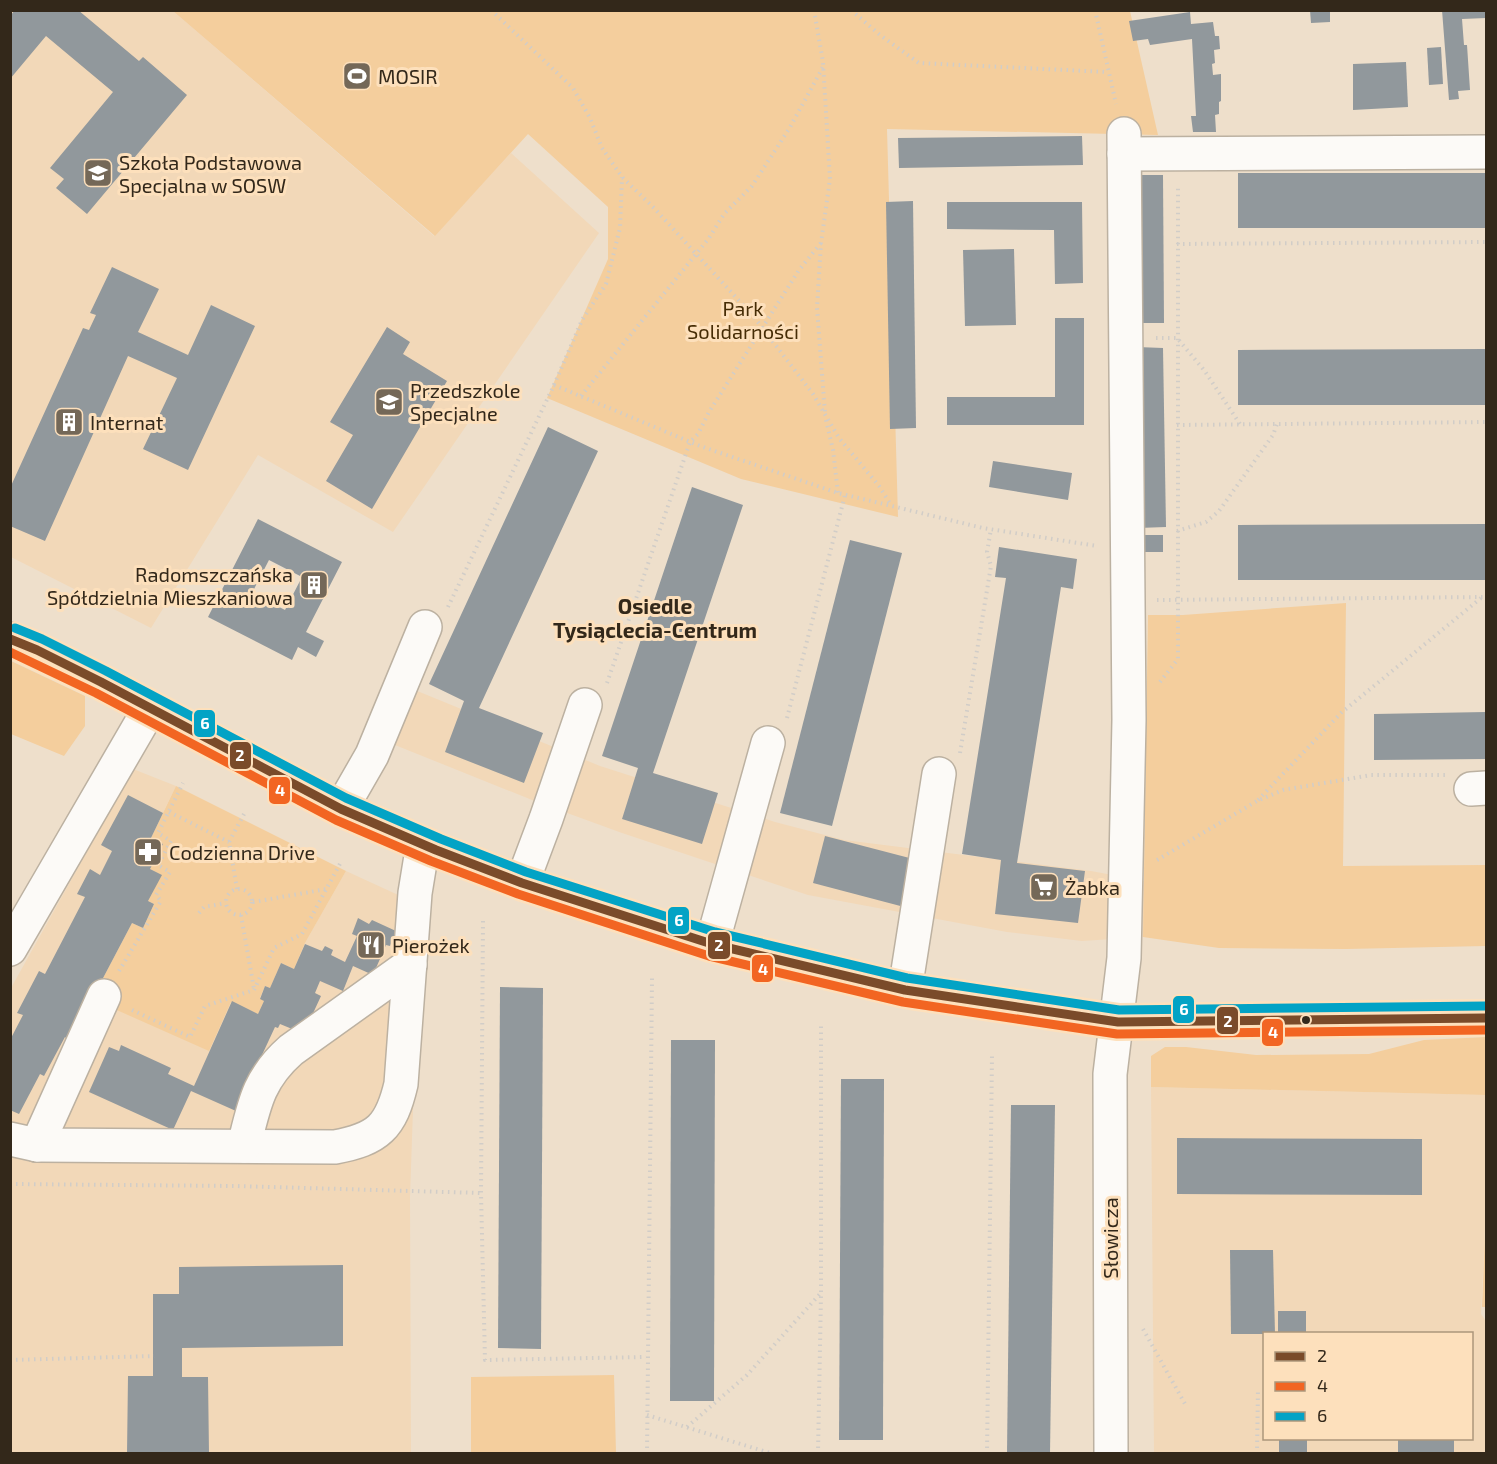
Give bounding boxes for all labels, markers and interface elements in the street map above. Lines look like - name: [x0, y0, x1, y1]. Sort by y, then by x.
- sports icon: MOSIR: [341, 60, 373, 92]
- place label: MOSIR: [378, 64, 438, 88]
- place label: Szkoła Podstawowa Specjalna w SOSW: [119, 150, 302, 197]
- school or university icon: Szkoła Podstawowa Specjalna w SOSW: [82, 157, 114, 189]
- park label: Park Solidarności: [687, 296, 799, 343]
- place label: Przedszkole Specjalne: [410, 378, 520, 425]
- school or university icon: Przedszkole Specjalne: [373, 386, 405, 418]
- building icon: Internat: [53, 406, 85, 438]
- place label: Internat: [90, 410, 164, 434]
- place label: Radomszczańska Spółdzielnia Mieszkaniowa: [47, 562, 293, 609]
- building icon: Radomszczańska Spółdzielnia Mieszkaniowa: [298, 569, 330, 601]
- district label: Osiedle Tysiąclecia-Centrum: [553, 593, 757, 643]
- line badge: 6: [193, 709, 216, 738]
- text: 6: [200, 713, 210, 732]
- line badge: 2: [229, 741, 252, 770]
- text: 2: [235, 745, 245, 764]
- line badge: 4: [268, 776, 291, 805]
- text: 4: [275, 780, 285, 799]
- pharmacy icon: Codzienna Drive: [132, 836, 164, 868]
- place label: Codzienna Drive: [169, 840, 315, 864]
- supermarket icon: Żabka: [1028, 871, 1060, 903]
- place label: Żabka: [1065, 875, 1120, 899]
- line badge: 6: [667, 906, 690, 935]
- text: 6: [674, 910, 684, 929]
- restaurant icon: Pierożek: [355, 929, 387, 961]
- line badge: 2: [707, 931, 731, 960]
- place label: Pierożek: [392, 933, 470, 957]
- text: 2: [714, 935, 724, 954]
- line badge: 4: [751, 954, 774, 983]
- text: 4: [758, 959, 768, 978]
- line badge: 6: [1172, 995, 1195, 1024]
- text: 6: [1179, 999, 1189, 1018]
- line badge: 2: [1216, 1006, 1239, 1035]
- text: 2: [1223, 1011, 1233, 1030]
- unlabelled marker: [1300, 1014, 1312, 1026]
- line badge: 4: [1261, 1018, 1284, 1047]
- text: 4: [1268, 1022, 1278, 1041]
- street label: Słowicza: [1098, 1197, 1122, 1279]
- legend: [1263, 1332, 1473, 1440]
- text: 2: [1317, 1344, 1327, 1366]
- text: 4: [1317, 1374, 1328, 1396]
- text: 6: [1317, 1404, 1327, 1426]

